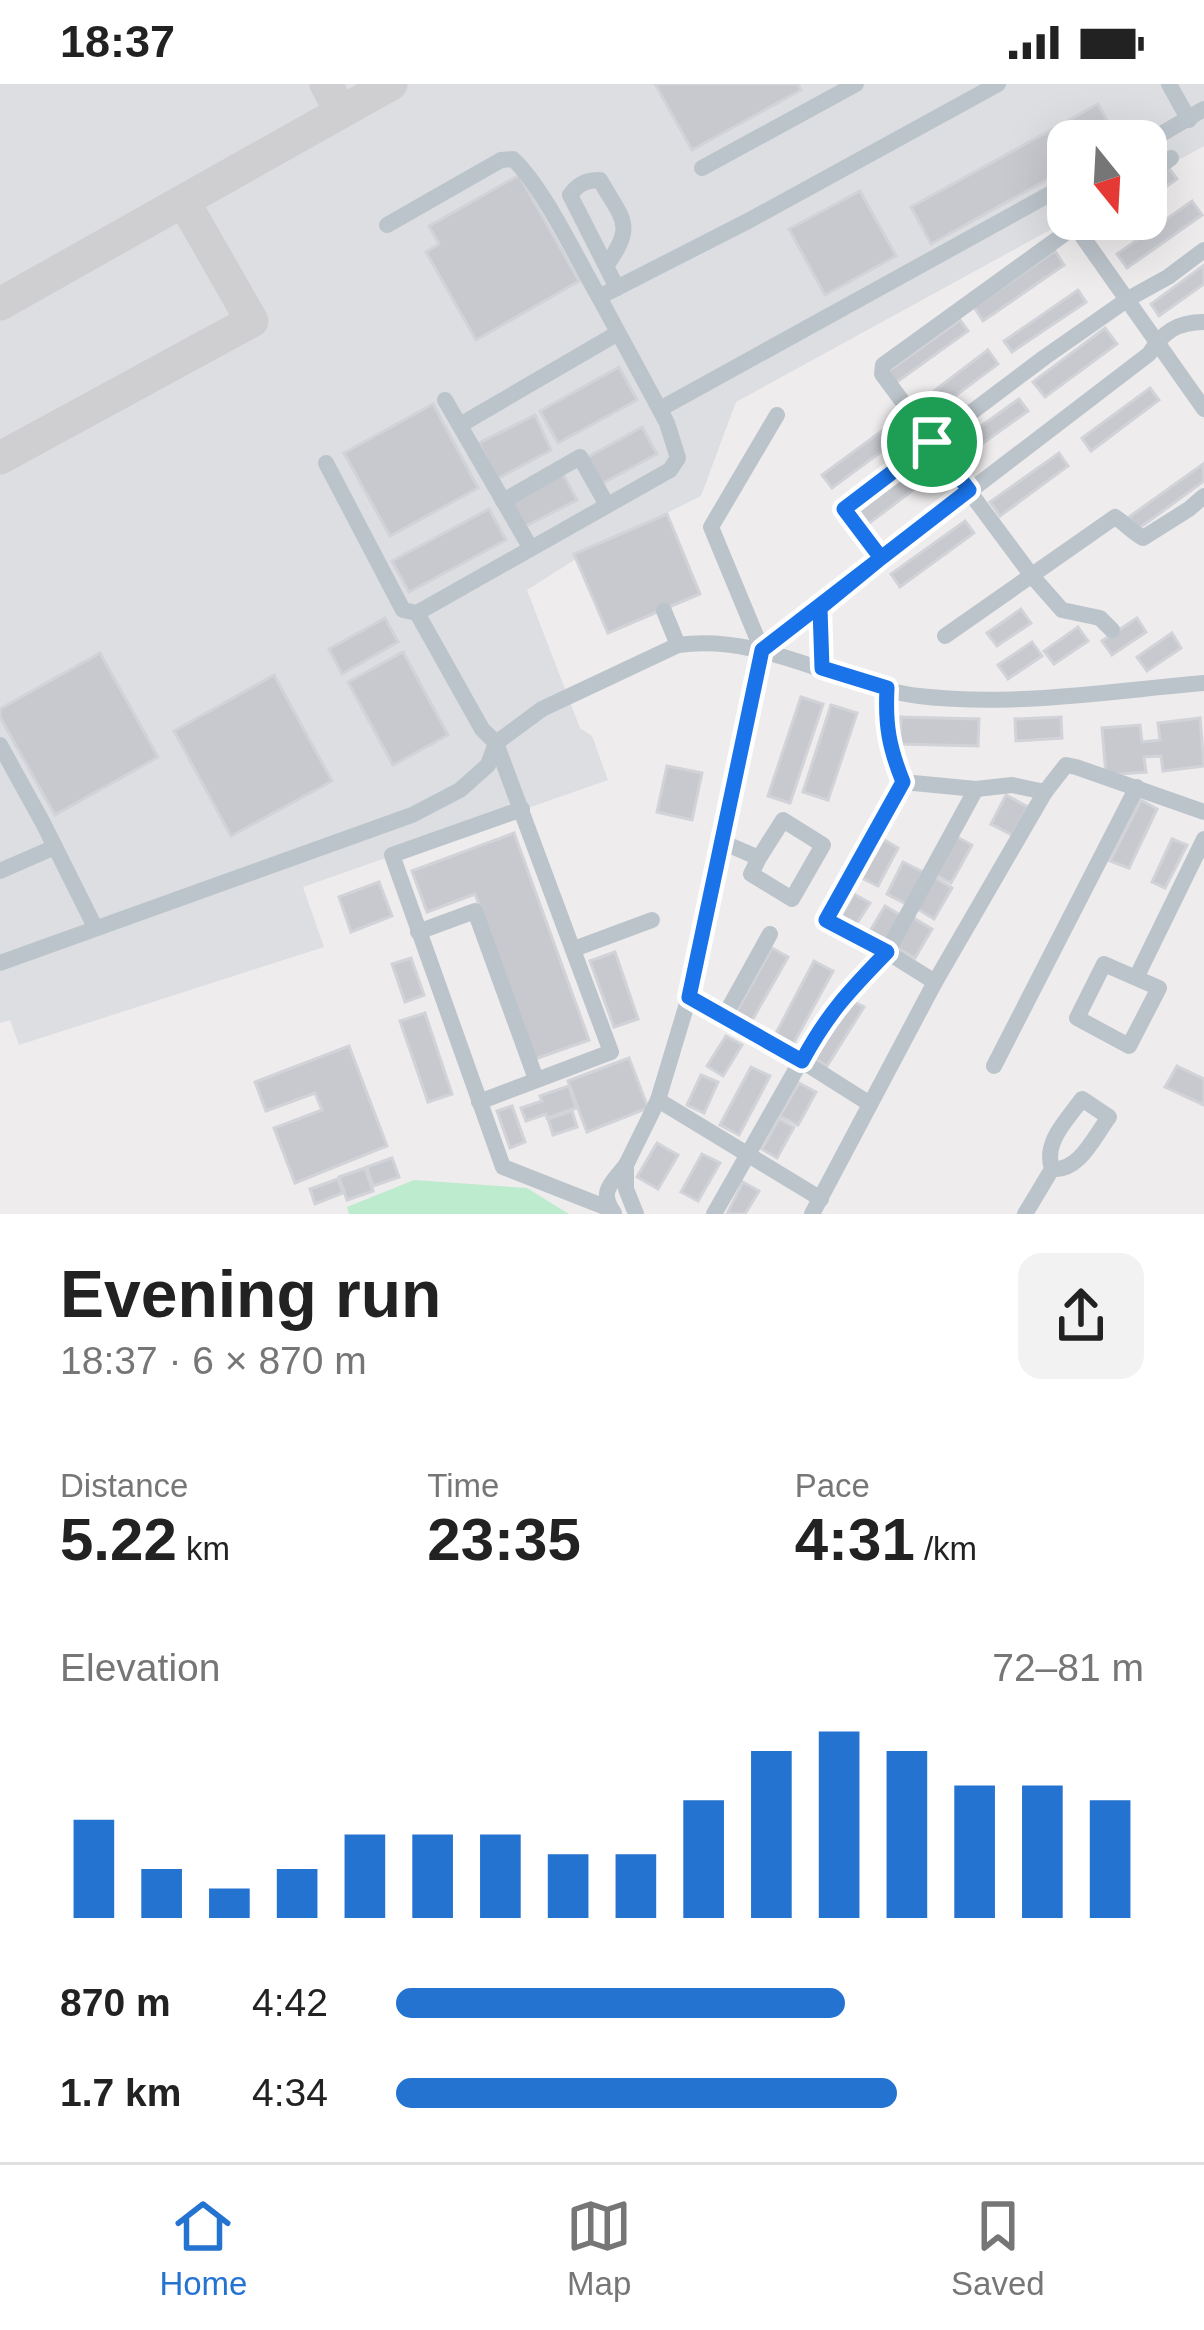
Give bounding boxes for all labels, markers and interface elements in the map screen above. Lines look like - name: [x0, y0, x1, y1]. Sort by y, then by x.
- text: 18:37: [60, 16, 175, 67]
- north arrow: [1047, 120, 1167, 240]
- map controls: [1047, 120, 1167, 240]
- pin: [881, 391, 983, 493]
- icon: arrive: [899, 409, 965, 475]
- button: share: [1018, 1253, 1144, 1379]
- text: Evening run: [60, 1257, 441, 1331]
- text: 18:37 · 6 × 870 m: [60, 1339, 367, 1382]
- text: Distance: [60, 1467, 188, 1504]
- text: Time: [427, 1467, 499, 1504]
- text: Pace: [795, 1467, 870, 1504]
- text: 5.22: [60, 1506, 177, 1573]
- text: 23:35: [427, 1506, 581, 1573]
- text: 4:31: [795, 1506, 915, 1573]
- text: km: [177, 1530, 230, 1567]
- text: /km: [915, 1530, 977, 1567]
- text: Elevation: [60, 1646, 220, 1689]
- text: 72–81 m: [992, 1646, 1144, 1689]
- text: 870 m: [60, 1981, 171, 2024]
- text: 4:42: [252, 1981, 328, 2024]
- text: 1.7 km: [60, 2071, 181, 2114]
- text: 4:34: [252, 2071, 328, 2114]
- tab: Home: [159, 2193, 247, 2303]
- tab: Map: [566, 2193, 632, 2303]
- tab: Saved: [951, 2193, 1045, 2303]

